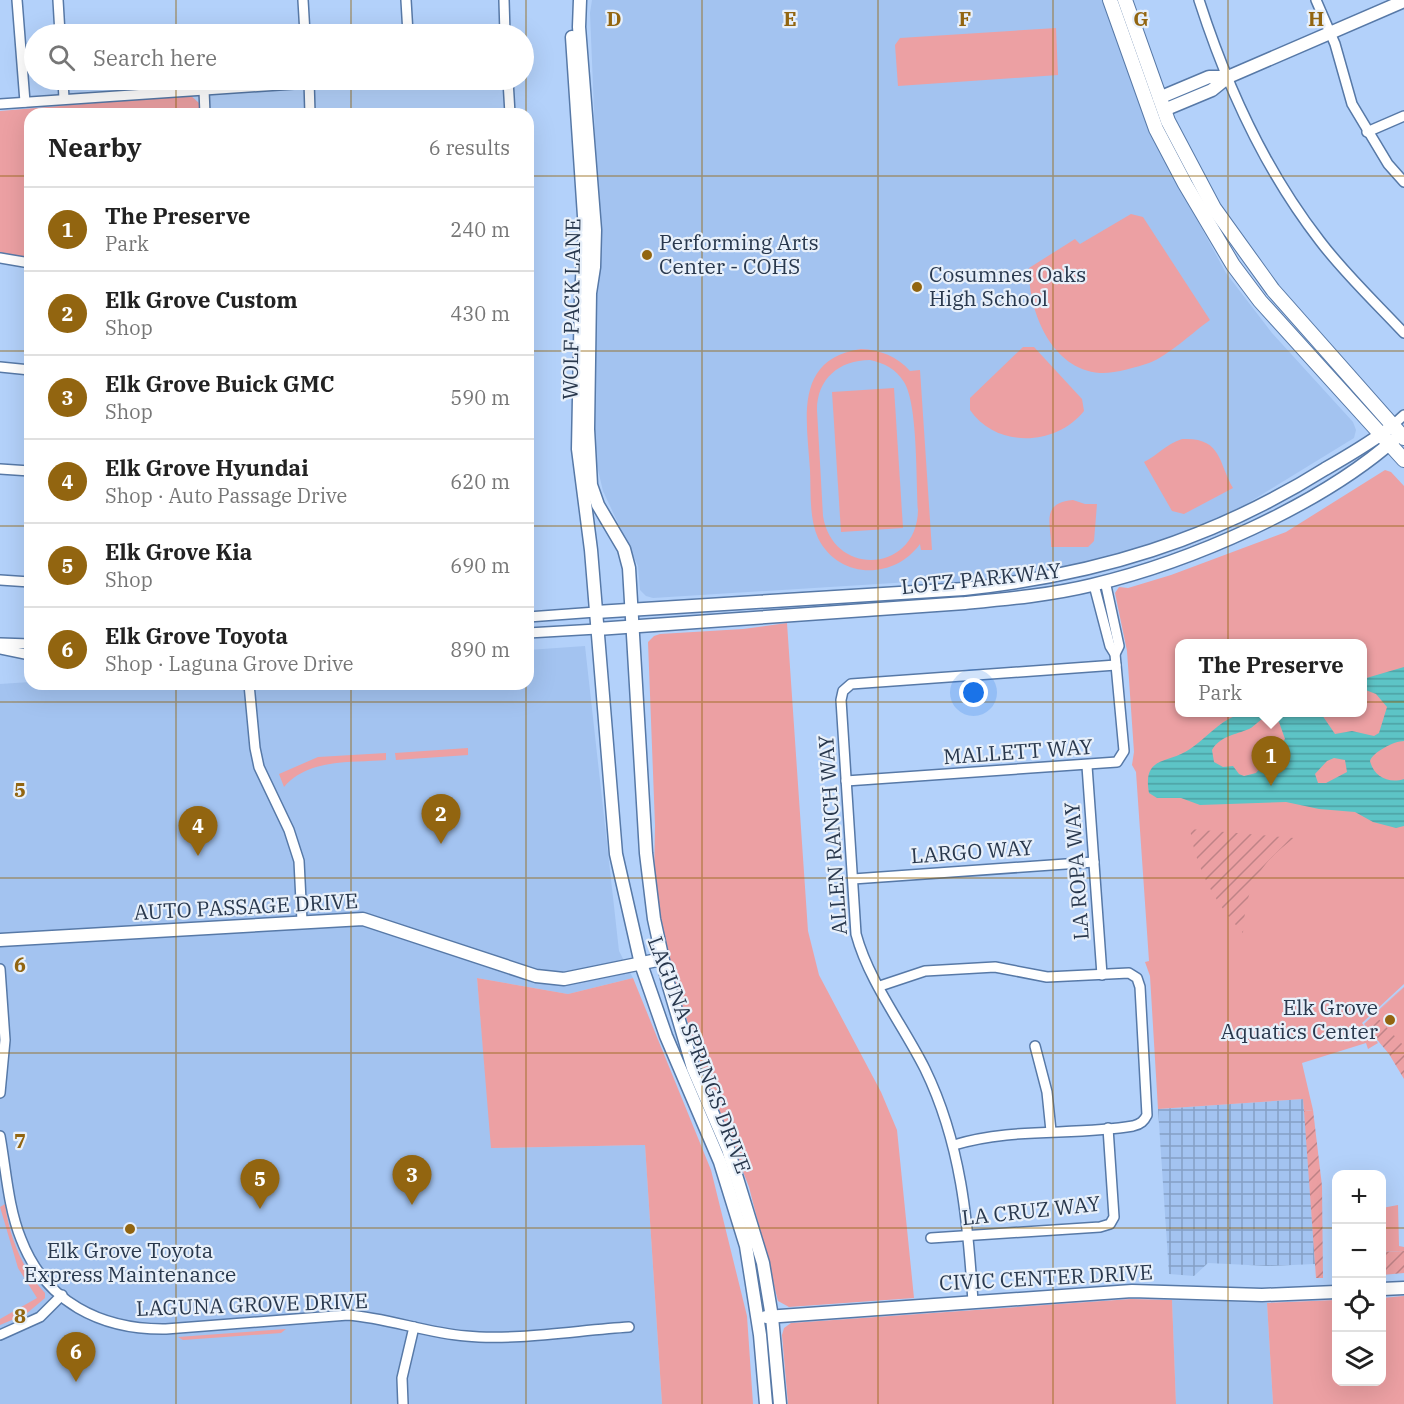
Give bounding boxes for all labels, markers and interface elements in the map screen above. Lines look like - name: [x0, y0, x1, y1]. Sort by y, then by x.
- text: D: [606, 5, 622, 32]
- text: E: [783, 5, 797, 32]
- text: F: [959, 5, 971, 32]
- text: G: [1133, 5, 1149, 32]
- text: H: [1308, 5, 1324, 32]
- search box: [24, 24, 534, 90]
- icon: search: [45, 41, 78, 74]
- text: Search here: [93, 43, 217, 72]
- text: Nearby: [48, 130, 142, 164]
- text: 6 results: [429, 134, 510, 161]
- text: The Preserve: [105, 201, 250, 230]
- text: 1: [62, 216, 74, 243]
- text: 240 m: [450, 216, 510, 243]
- street label: WOLF PACK LANE: [555, 218, 587, 400]
- place label: Performing Arts Center - COHS: [659, 228, 819, 280]
- text: Park: [105, 230, 149, 257]
- marker: Performing Arts Center - COHS: [640, 248, 654, 262]
- place label: Cosumnes Oaks High School: [929, 260, 1086, 312]
- marker: Cosumnes Oaks High School: [910, 280, 924, 294]
- text: Elk Grove Custom: [105, 285, 298, 314]
- text: 2: [62, 300, 74, 327]
- text: 430 m: [450, 300, 510, 327]
- text: Shop: [105, 314, 153, 341]
- text: Elk Grove Buick GMC: [105, 369, 334, 398]
- text: 3: [62, 384, 74, 411]
- text: 590 m: [450, 384, 510, 411]
- text: Shop: [105, 398, 153, 425]
- text: Elk Grove Hyundai: [105, 453, 309, 482]
- text: 4: [62, 468, 74, 495]
- text: 620 m: [450, 468, 510, 495]
- text: Shop · Auto Passage Drive: [105, 482, 347, 509]
- text: Elk Grove Kia: [105, 537, 252, 566]
- text: 5: [62, 552, 74, 579]
- text: 690 m: [450, 552, 510, 579]
- street label: LOTZ PARKWAY: [900, 556, 1062, 600]
- text: Shop: [105, 566, 153, 593]
- text: Elk Grove Toyota: [105, 621, 288, 650]
- text: 6: [62, 636, 74, 663]
- text: 890 m: [450, 636, 510, 663]
- popup: [1175, 639, 1367, 717]
- text: Shop · Laguna Grove Drive: [105, 650, 354, 677]
- text: The Preserve: [1198, 650, 1344, 679]
- your location: [959, 678, 988, 707]
- text: Park: [1198, 679, 1242, 706]
- street label: MALLETT WAY: [942, 732, 1094, 770]
- street label: ALLEN RANCH WAY: [811, 734, 853, 936]
- pin: 1: [1252, 736, 1290, 786]
- text: 5: [14, 776, 26, 803]
- pin: 2: [422, 794, 460, 844]
- street label: LA ROPA WAY: [1057, 801, 1095, 941]
- pin: 4: [178, 806, 218, 856]
- street label: LARGO WAY: [910, 833, 1034, 869]
- street label: AUTO PASSAGE DRIVE: [133, 886, 359, 926]
- street label: LAGUNA SPRINGS DRIVE: [642, 932, 758, 1177]
- text: 6: [14, 951, 26, 978]
- place label: Elk Grove Aquatics Center: [1221, 993, 1379, 1045]
- marker: Elk Grove Aquatics Center: [1383, 1013, 1397, 1027]
- text: 7: [14, 1127, 26, 1154]
- pin: 3: [392, 1156, 432, 1205]
- pin: 5: [240, 1160, 280, 1209]
- map controls: [1332, 1170, 1386, 1386]
- button: +: [1332, 1170, 1386, 1224]
- street label: LA CRUZ WAY: [960, 1189, 1102, 1231]
- marker: Elk Grove Toyota Express Maintenance: [123, 1222, 137, 1236]
- button: −: [1332, 1224, 1386, 1278]
- place label: Elk Grove Toyota Express Maintenance: [24, 1236, 236, 1288]
- street label: CIVIC CENTER DRIVE: [938, 1257, 1153, 1297]
- button: locate: [1332, 1278, 1386, 1332]
- street label: LAGUNA GROVE DRIVE: [136, 1286, 368, 1322]
- text: 8: [14, 1302, 26, 1329]
- pin: 6: [56, 1332, 96, 1382]
- button: layers: [1332, 1332, 1386, 1386]

